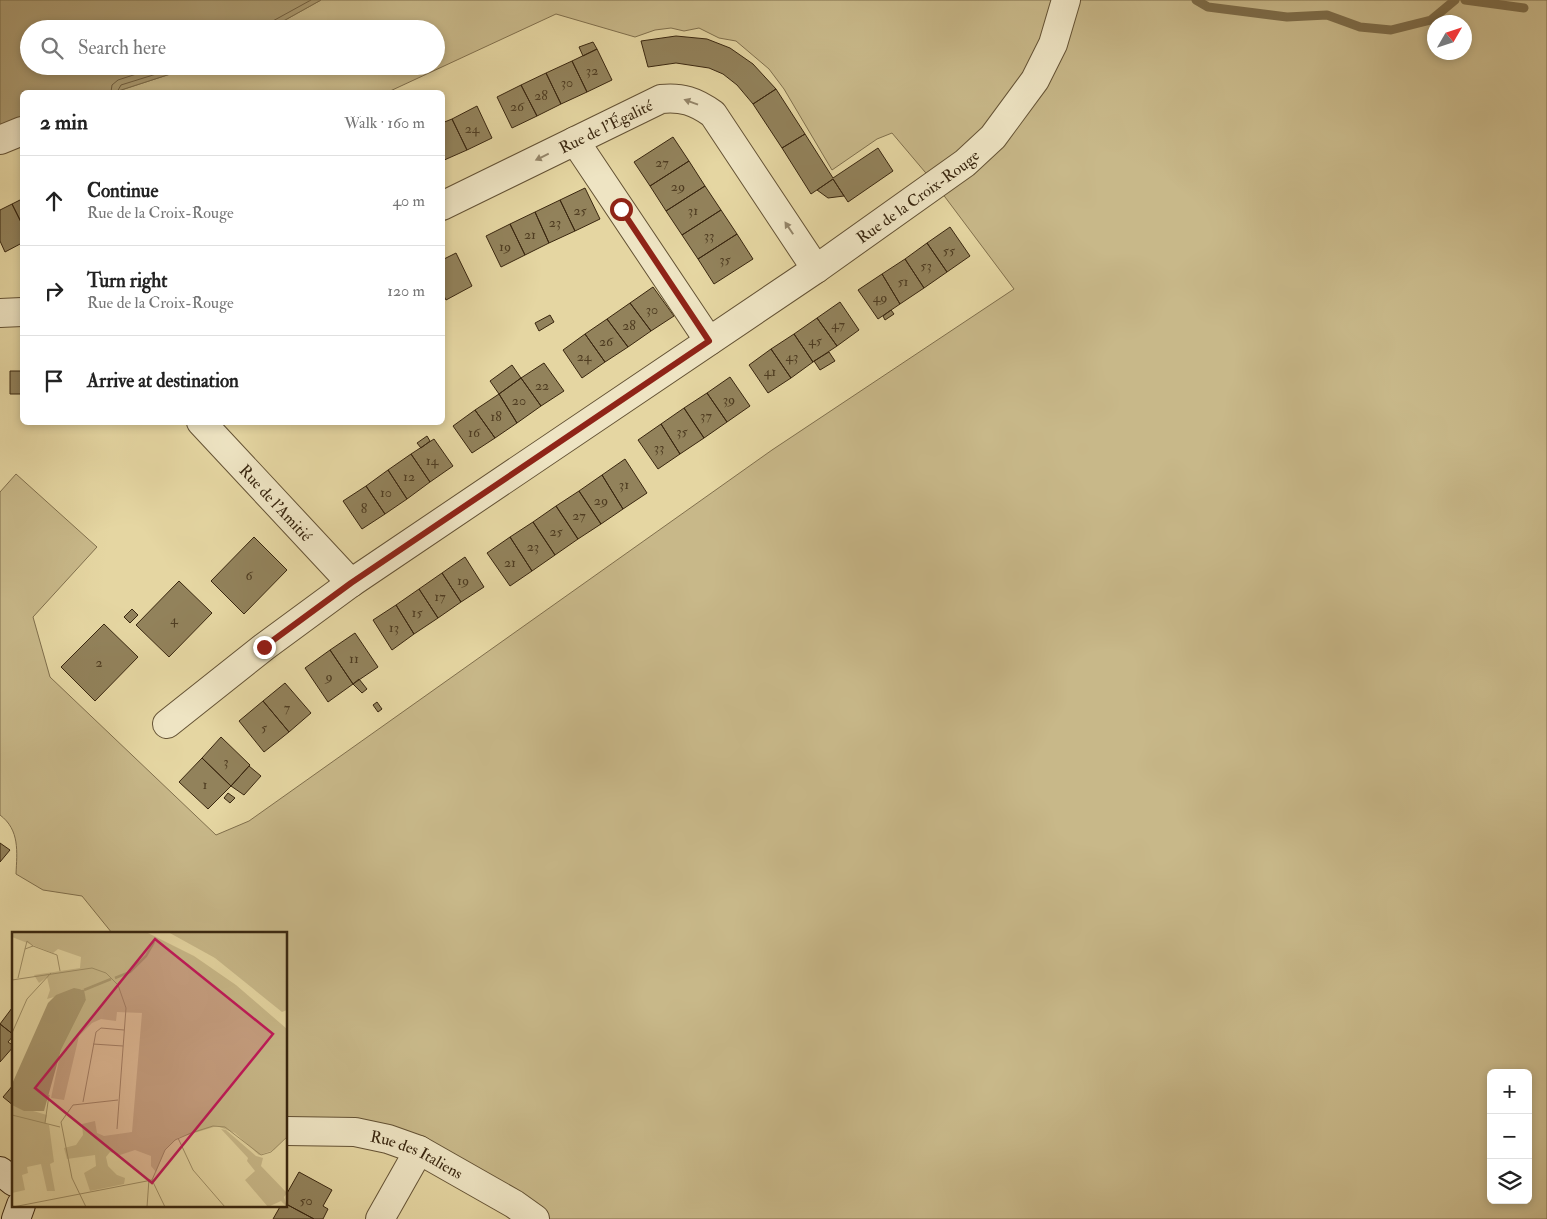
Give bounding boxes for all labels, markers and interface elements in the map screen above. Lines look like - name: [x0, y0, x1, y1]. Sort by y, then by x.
- north arrow: [1427, 15, 1472, 60]
- search box: [20, 20, 445, 75]
- icon: search: [38, 34, 66, 62]
- text: Search here: [78, 36, 166, 60]
- house number: 32: [586, 62, 598, 79]
- house number: 30: [561, 74, 573, 91]
- house number: 28: [534, 87, 548, 104]
- street label: Rue de l'Égalité: [556, 96, 656, 158]
- house number: 26: [510, 98, 525, 115]
- one-way arrow: [683, 98, 698, 106]
- text: 2 min: [40, 109, 88, 136]
- text: Walk · 160 m: [344, 113, 425, 133]
- house number: 24: [465, 120, 481, 137]
- street label: Rue de la Croix-Rouge: [853, 146, 984, 248]
- one-way arrow: [535, 153, 550, 161]
- house number: 27: [655, 154, 669, 171]
- house number: 29: [671, 178, 685, 195]
- text: Continue: [87, 179, 158, 203]
- icon: ahead: [40, 187, 68, 215]
- text: 40 m: [392, 191, 425, 211]
- route start: [610, 198, 633, 221]
- house number: 25: [573, 202, 587, 219]
- house number: 31: [688, 202, 698, 219]
- text: Rue de la Croix-Rouge: [87, 203, 234, 223]
- house number: 23: [549, 214, 561, 231]
- one-way arrow: [784, 221, 794, 235]
- house number: 21: [524, 226, 536, 243]
- house number: 33: [704, 227, 714, 244]
- house number: 19: [499, 238, 511, 255]
- house number: 55: [943, 242, 956, 259]
- house number: 35: [719, 251, 732, 268]
- house number: 53: [920, 257, 932, 274]
- text: Turn right: [87, 269, 167, 293]
- house number: 51: [897, 273, 909, 290]
- icon: right: [40, 277, 68, 305]
- text: 120 m: [387, 281, 425, 301]
- house number: 49: [873, 289, 887, 306]
- text: Rue de la Croix-Rouge: [87, 293, 234, 313]
- house number: 30: [646, 301, 658, 318]
- house number: 47: [831, 316, 845, 333]
- house number: 28: [622, 317, 636, 334]
- house number: 45: [808, 332, 823, 349]
- house number: 26: [599, 333, 614, 350]
- house number: 24: [577, 348, 593, 365]
- house number: 43: [786, 348, 798, 365]
- house number: 41: [764, 363, 776, 380]
- icon: arrive: [40, 367, 68, 395]
- text: Arrive at destination: [87, 369, 239, 393]
- house number: 22: [535, 377, 549, 394]
- house number: 39: [723, 391, 735, 408]
- house number: 20: [512, 392, 526, 409]
- house number: 37: [700, 407, 712, 424]
- house number: 18: [490, 408, 502, 425]
- house number: 35: [676, 423, 689, 440]
- house number: 16: [468, 424, 481, 441]
- house number: 33: [654, 439, 664, 456]
- house number: 14: [426, 452, 440, 469]
- street label: Rue de l'Amitié: [235, 460, 316, 546]
- house number: 12: [403, 468, 415, 485]
- house number: 31: [619, 476, 629, 493]
- house number: 10: [380, 484, 392, 501]
- house number: 29: [594, 492, 608, 509]
- house number: 8: [361, 500, 368, 517]
- house number: 27: [572, 507, 586, 524]
- house number: 25: [549, 523, 563, 540]
- house number: 23: [527, 538, 539, 555]
- house number: 21: [504, 554, 516, 571]
- house number: 6: [245, 567, 253, 584]
- house number: 19: [457, 572, 469, 589]
- house number: 17: [434, 588, 446, 605]
- house number: 15: [411, 604, 423, 621]
- house number: 4: [170, 611, 179, 628]
- house number: 13: [389, 619, 399, 636]
- route end: [253, 636, 276, 659]
- house number: 11: [349, 650, 359, 667]
- house number: 2: [95, 654, 103, 671]
- house number: 9: [324, 668, 333, 685]
- house number: 7: [284, 699, 291, 716]
- house number: 5: [261, 719, 268, 736]
- house number: 3: [223, 753, 229, 770]
- house number: 1: [203, 776, 208, 793]
- inset map: [12, 932, 288, 1206]
- map controls: [1487, 1069, 1532, 1204]
- button: +: [1487, 1069, 1532, 1114]
- button: −: [1487, 1114, 1532, 1159]
- street label: Rue des Italiens: [368, 1127, 466, 1184]
- button: layers: [1487, 1159, 1532, 1204]
- house number: 50: [299, 1192, 313, 1209]

